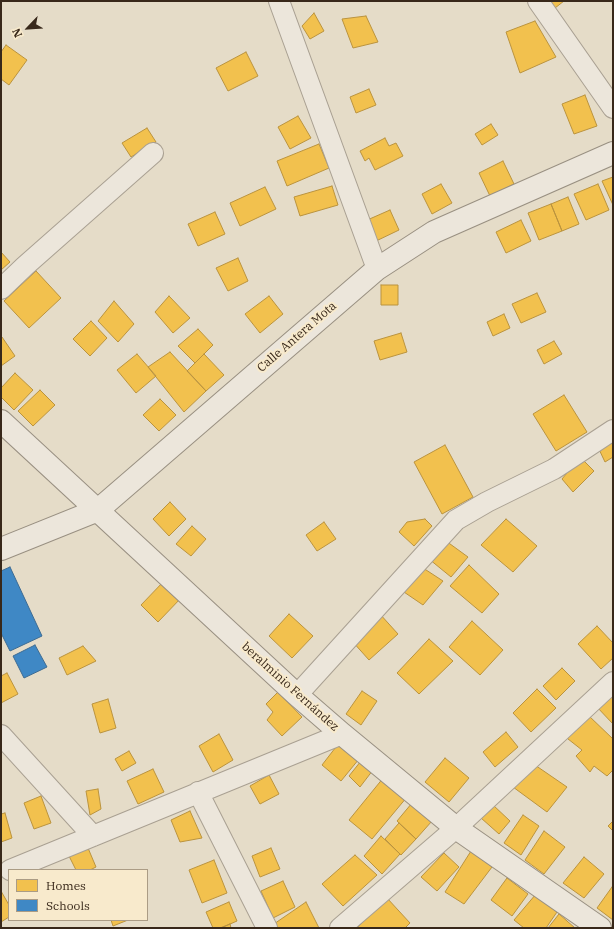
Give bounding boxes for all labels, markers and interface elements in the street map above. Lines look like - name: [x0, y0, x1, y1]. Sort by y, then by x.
- north arrow: [8, 8, 48, 48]
- text: N: [9, 26, 25, 40]
- street label: Calle Antera Mota: [255, 299, 339, 375]
- street label: beralminio Fernández: [238, 640, 342, 734]
- legend: [8, 869, 148, 921]
- text: Homes: [46, 878, 86, 893]
- text: Schools: [46, 898, 90, 913]

